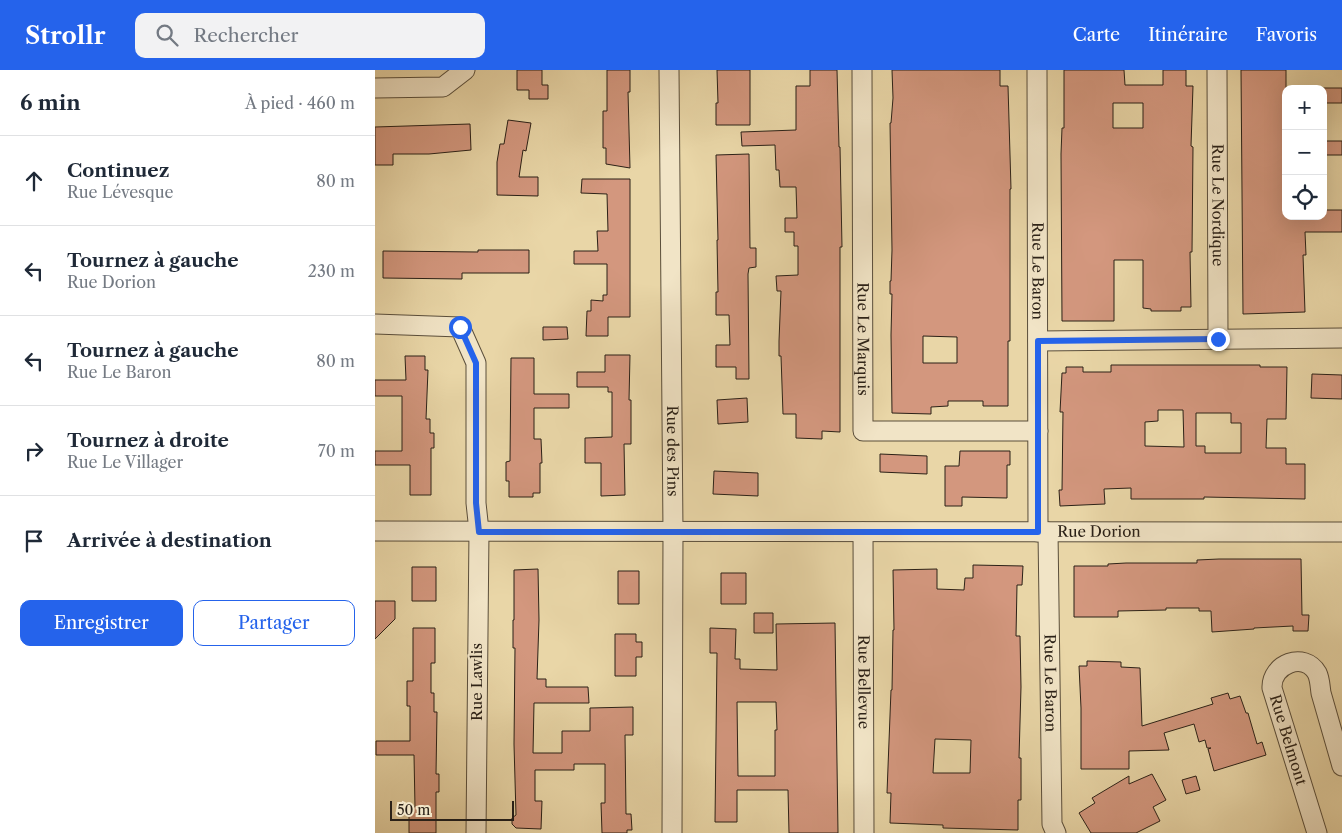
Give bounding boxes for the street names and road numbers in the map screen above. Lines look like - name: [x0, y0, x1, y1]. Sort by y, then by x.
- street label: Rue Le Nordique: [1208, 144, 1228, 266]
- street label: Rue Le Baron: [1028, 222, 1048, 321]
- street label: Rue Le Marquis: [854, 282, 873, 396]
- street label: Rue des Pins: [663, 405, 683, 497]
- street label: Rue Dorion: [1057, 522, 1141, 541]
- street label: Rue Le Baron: [1040, 634, 1061, 733]
- street label: Rue Bellevue: [854, 635, 874, 729]
- street label: Rue Lawlis: [467, 643, 486, 721]
- street label: Rue Belmont: [1266, 692, 1311, 788]

